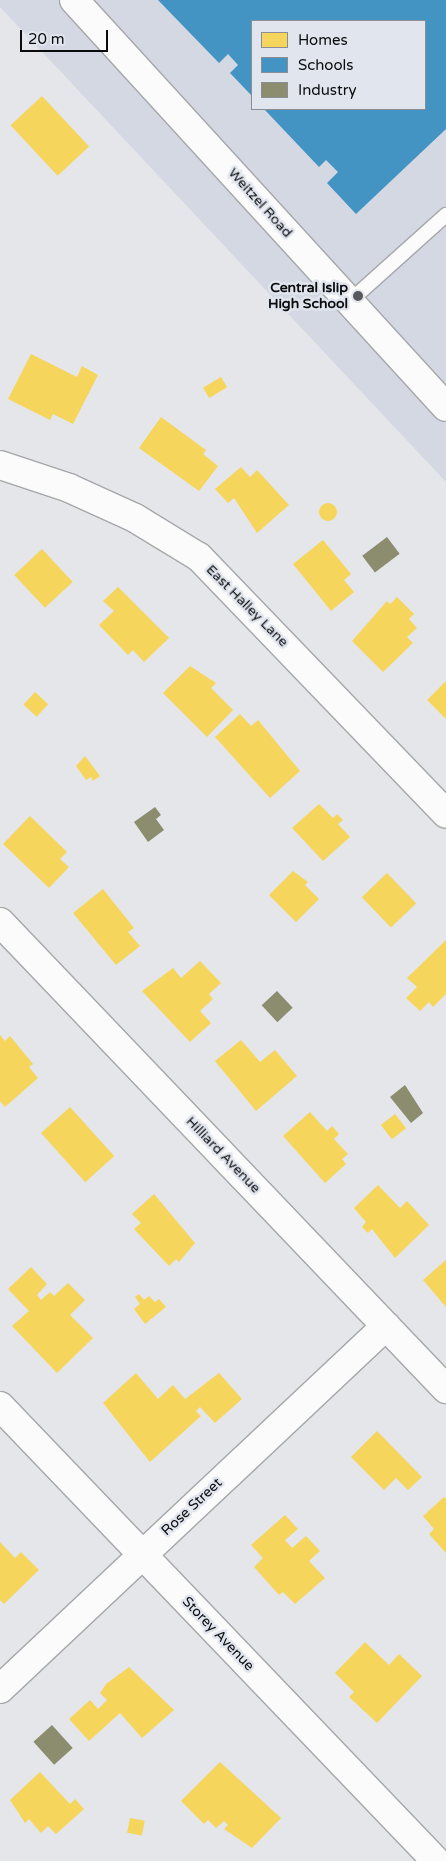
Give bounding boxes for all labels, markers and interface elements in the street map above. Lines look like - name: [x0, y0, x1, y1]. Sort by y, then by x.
- scale bar: [22, 20, 110, 52]
- legend: [251, 20, 426, 110]
- text: 20 m: [28, 30, 65, 48]
- text: Homes: [298, 31, 348, 49]
- text: Schools: [298, 56, 354, 74]
- text: Industry: [298, 81, 357, 99]
- street label: Weitzel Road: [224, 165, 296, 241]
- place label: Central Islip High School: [268, 280, 348, 312]
- marker: Central Islip High School: [352, 290, 364, 302]
- street label: East Halley Lane: [202, 561, 292, 651]
- street label: Hilliard Avenue: [182, 1113, 264, 1197]
- street label: Rose Street: [158, 1475, 226, 1539]
- street label: Storey Avenue: [178, 1594, 258, 1674]

